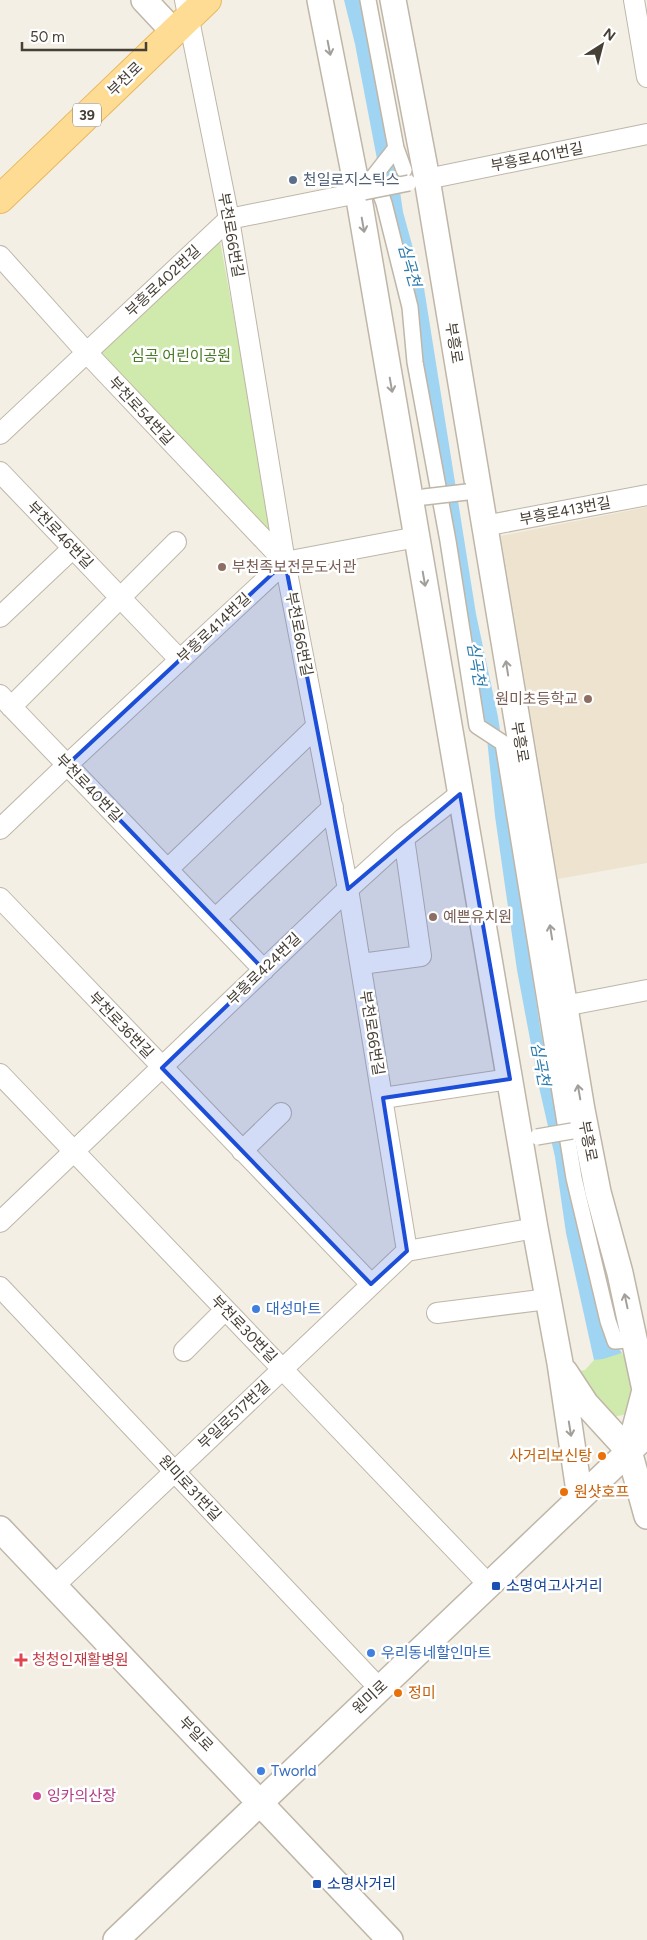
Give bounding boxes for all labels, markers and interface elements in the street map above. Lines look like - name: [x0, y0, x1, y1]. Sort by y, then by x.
- scale bar: [22, 20, 146, 52]
- north arrow: [577, 20, 627, 70]
- text: N: [600, 25, 619, 45]
- text: 50 m: [30, 28, 65, 46]
- one-way arrow: [325, 39, 334, 55]
- street label: 부천로: [104, 58, 146, 100]
- road number: 39: [73, 104, 101, 126]
- street label: 부흥로401번길: [489, 139, 585, 175]
- place label: 천일로지스틱스: [303, 171, 400, 189]
- marker: 천일로지스틱스: [287, 174, 299, 186]
- street label: 부천로66번길: [215, 191, 247, 279]
- one-way arrow: [359, 216, 369, 232]
- water label: 심곡천: [394, 241, 425, 291]
- street label: 부흥로402번길: [122, 242, 204, 320]
- street label: 부흥로: [442, 321, 466, 365]
- park label: 심곡 어린이공원: [131, 347, 231, 365]
- street label: 부천로54번길: [105, 373, 177, 449]
- one-way arrow: [386, 376, 396, 392]
- street label: 부흥로413번길: [518, 493, 612, 529]
- street label: 부천로46번길: [23, 498, 97, 572]
- place label: 부천족보전문도서관: [232, 558, 356, 576]
- marker: 부천족보전문도서관: [216, 561, 228, 573]
- one-way arrow: [419, 571, 429, 587]
- street label: 부흥로414번길: [174, 589, 254, 667]
- street label: 부천로66번길: [282, 590, 316, 678]
- water label: 심곡천: [463, 641, 490, 690]
- one-way arrow: [502, 660, 512, 676]
- place label: 원미초등학교: [495, 690, 578, 708]
- marker: 원미초등학교: [582, 693, 594, 705]
- street label: 부흥로: [508, 720, 532, 764]
- street label: 부천로40번길: [52, 750, 126, 826]
- place label: 예쁜유치원: [443, 908, 512, 926]
- marker: 예쁜유치원: [427, 911, 439, 923]
- one-way arrow: [546, 924, 556, 940]
- street label: 부흥로424번길: [223, 929, 305, 1009]
- street label: 부천로36번길: [85, 988, 157, 1062]
- street label: 부천로66번길: [356, 989, 388, 1077]
- water label: 심곡천: [527, 1041, 554, 1090]
- one-way arrow: [574, 1084, 583, 1100]
- street label: 부흥로: [575, 1119, 601, 1163]
- street label: 부천로30번길: [207, 1292, 281, 1366]
- one-way arrow: [621, 1294, 630, 1310]
- place label: 대성마트: [266, 1300, 321, 1318]
- marker: 대성마트: [250, 1303, 262, 1315]
- street label: 부일로517번길: [194, 1377, 274, 1453]
- one-way arrow: [565, 1420, 575, 1436]
- place label: 사거리보신탕: [509, 1447, 592, 1465]
- marker: 사거리보신탕: [596, 1450, 608, 1462]
- street label: 원미로31번길: [155, 1451, 225, 1525]
- place label: 원샷호프: [574, 1483, 629, 1501]
- marker: 원샷호프: [558, 1486, 570, 1498]
- place label: 소명여고사거리: [506, 1577, 603, 1595]
- marker: 소명여고사거리: [490, 1580, 502, 1592]
- place label: 우리동네할인마트: [381, 1644, 492, 1662]
- marker: 우리동네할인마트: [365, 1647, 377, 1659]
- place label: 청청인재활병원: [32, 1651, 129, 1669]
- marker: 청청인재활병원: [14, 1653, 28, 1667]
- street label: 원미로: [349, 1676, 391, 1718]
- place label: 정미: [408, 1684, 436, 1702]
- marker: 정미: [392, 1687, 404, 1699]
- street label: 부일로: [175, 1713, 217, 1755]
- place label: Tworld: [271, 1762, 317, 1780]
- marker: Tworld: [255, 1765, 267, 1777]
- place label: 잉카의산장: [47, 1787, 116, 1805]
- marker: 잉카의산장: [31, 1790, 43, 1802]
- place label: 소명사거리: [327, 1875, 396, 1893]
- marker: 소명사거리: [311, 1878, 323, 1890]

